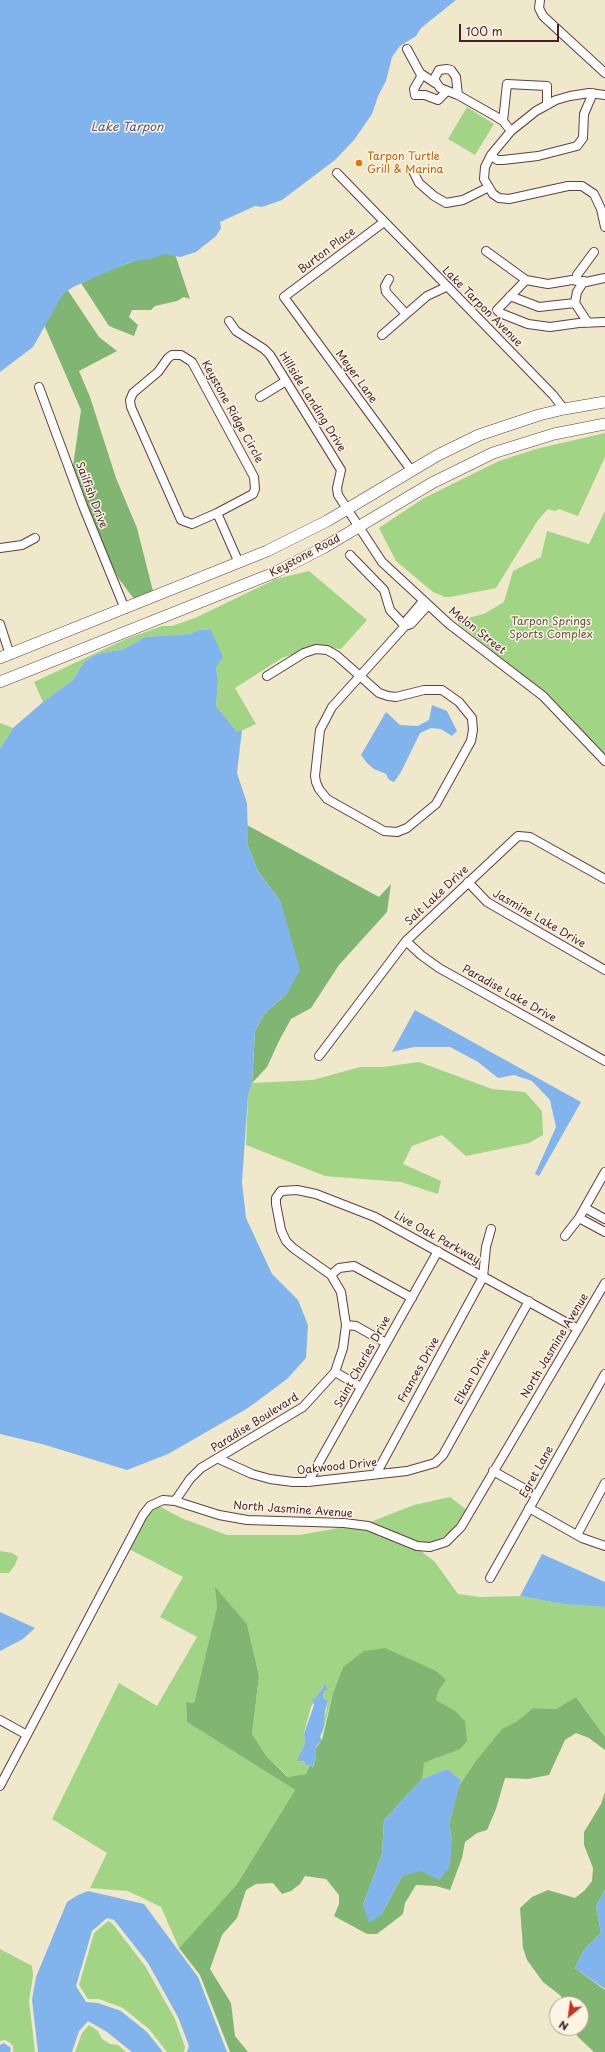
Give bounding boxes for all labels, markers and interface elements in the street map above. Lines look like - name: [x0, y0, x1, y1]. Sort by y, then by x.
- scale bar: [461, 16, 561, 42]
- text: 100 m: [466, 22, 503, 40]
- water label: Lake Tarpon: [91, 121, 163, 135]
- place label: Tarpon Turtle Grill & Marina: [367, 150, 444, 176]
- marker: Tarpon Turtle Grill & Marina: [354, 158, 364, 168]
- street label: Burton Place: [296, 225, 358, 277]
- street label: Lake Tarpon Avenue: [439, 264, 525, 350]
- street label: Meyer Lane: [332, 348, 380, 406]
- street label: Hillside Landing Drive: [276, 350, 348, 454]
- street label: Keystone Ridge Circle: [198, 358, 266, 466]
- street label: Sailfish Drive: [72, 460, 110, 530]
- street label: Keystone Road: [268, 532, 342, 580]
- street label: Melon Street: [446, 605, 508, 657]
- park label: Tarpon Springs Sports Complex: [509, 615, 593, 641]
- street label: Salt Lake Drive: [403, 863, 471, 929]
- street label: Jasmine Lake Drive: [490, 887, 588, 951]
- street label: Paradise Lake Drive: [460, 963, 558, 1025]
- street label: Live Oak Parkway: [392, 1209, 482, 1267]
- street label: North Jasmine Avenue: [518, 1291, 592, 1401]
- street label: Saint Charles Drive: [332, 1314, 394, 1410]
- street label: Frances Drive: [396, 1335, 442, 1405]
- street label: Elkan Drive: [452, 1347, 494, 1407]
- street label: Paradise Boulevard: [209, 1391, 301, 1455]
- street label: Egret Lane: [517, 1444, 557, 1500]
- street label: Oakwood Drive: [296, 1456, 378, 1478]
- street label: North Jasmine Avenue: [233, 1499, 353, 1521]
- north arrow: [549, 1996, 589, 2036]
- text: N: [555, 2017, 571, 2036]

